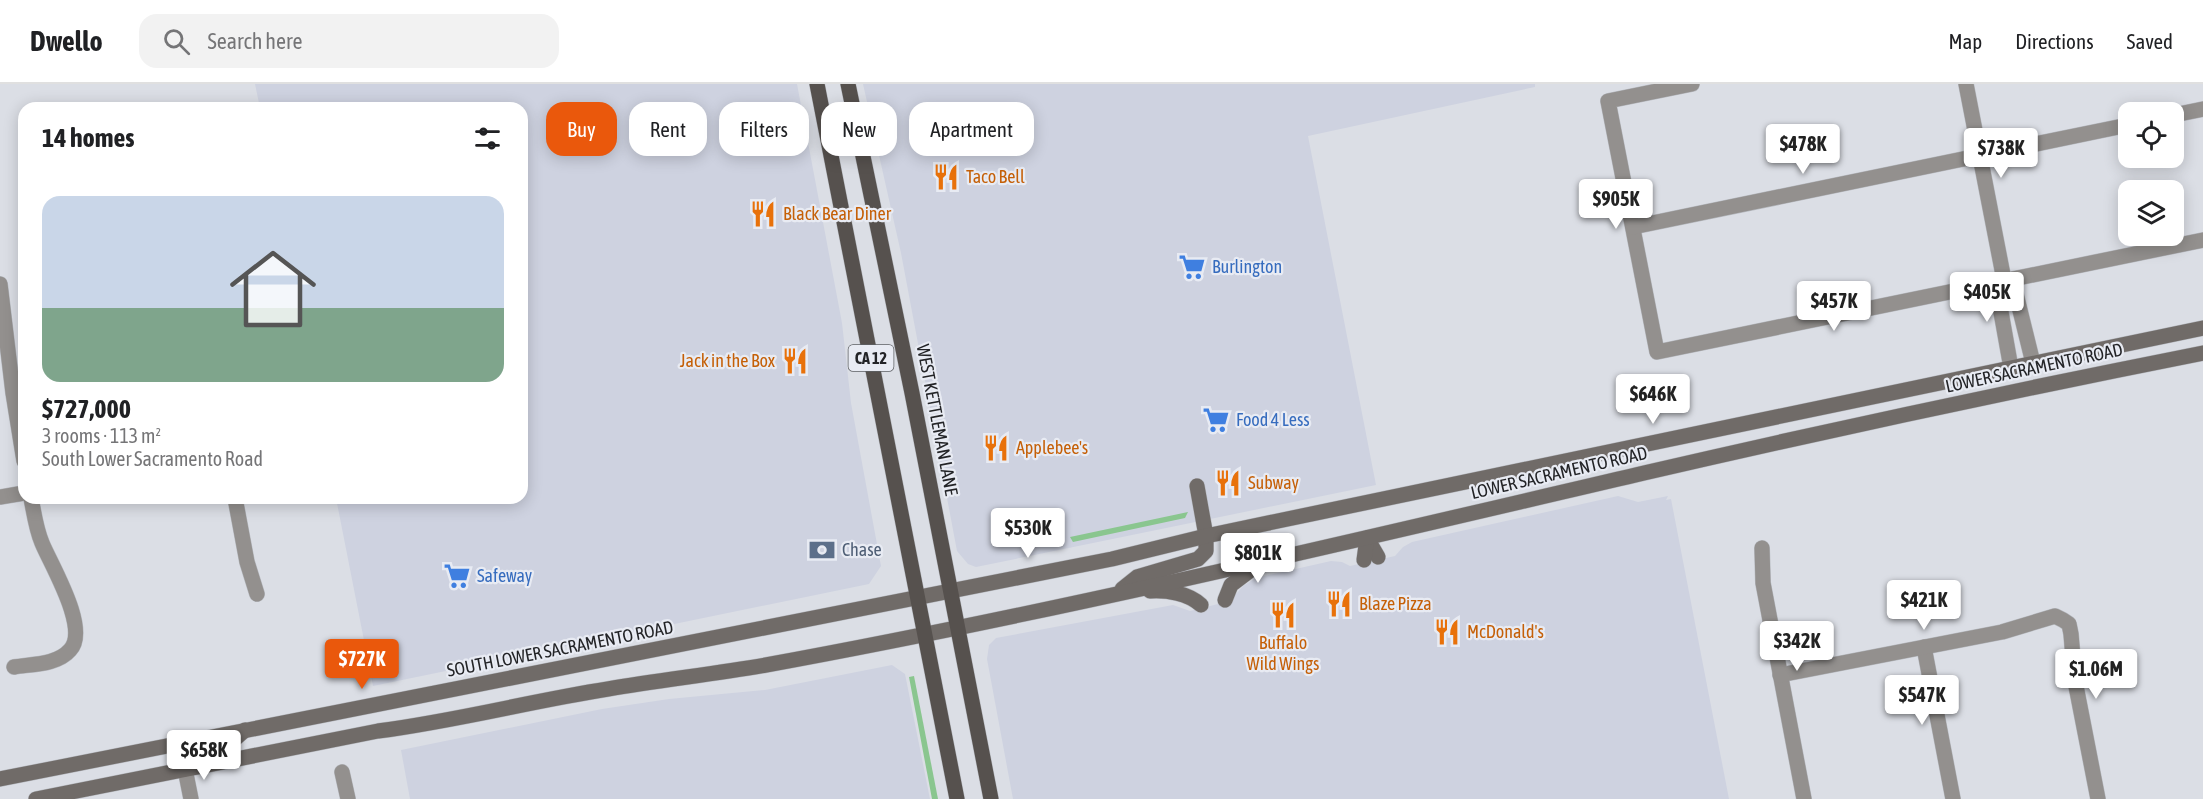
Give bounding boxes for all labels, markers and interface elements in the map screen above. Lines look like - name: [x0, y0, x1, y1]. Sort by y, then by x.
- search box: [139, 14, 559, 68]
- text: Dwello: [30, 25, 103, 57]
- icon: search: [160, 25, 193, 58]
- text: Search here: [208, 28, 302, 54]
- text: Map: [1948, 29, 1982, 53]
- text: Directions: [2015, 29, 2094, 53]
- text: Saved: [2127, 29, 2173, 53]
- chip: Buy: [546, 102, 617, 156]
- chip: Rent: [629, 102, 707, 156]
- chip: Filters: [719, 102, 809, 156]
- chip: New: [821, 102, 897, 156]
- chip: Apartment: [909, 102, 1034, 156]
- map controls: [2118, 102, 2184, 246]
- button: locate: [2118, 102, 2184, 168]
- icon: filters: [471, 122, 504, 155]
- text: 14 homes: [42, 123, 135, 153]
- pin: $478K: [1761, 124, 1845, 175]
- pin: $738K: [1959, 128, 2043, 179]
- text: $478K: [1780, 132, 1826, 155]
- text: $738K: [1978, 136, 2024, 159]
- restaurant icon: Taco Bell: [931, 162, 961, 192]
- place label: Taco Bell: [966, 166, 1025, 187]
- pin: $905K: [1574, 179, 1658, 230]
- button: layers: [2118, 180, 2184, 246]
- text: $905K: [1593, 187, 1639, 210]
- restaurant icon: Black Bear Diner: [748, 199, 778, 229]
- place label: Black Bear Diner: [783, 203, 892, 224]
- icon: home: [219, 235, 327, 343]
- supermarket icon: Burlington: [1177, 252, 1207, 282]
- place label: Burlington: [1212, 256, 1282, 277]
- pin: $405K: [1945, 272, 2029, 323]
- text: $405K: [1964, 280, 2010, 303]
- pin: $457K: [1792, 281, 1876, 332]
- text: $457K: [1811, 289, 1857, 312]
- street label: LOWER SACRAMENTO ROAD: [1943, 338, 2124, 397]
- street label: WEST KETTLEMAN LANE: [913, 342, 963, 498]
- road number: CA 12: [848, 345, 894, 371]
- restaurant icon: Jack in the Box: [780, 346, 810, 376]
- place label: Jack in the Box: [680, 350, 775, 371]
- pin: $646K: [1611, 374, 1695, 425]
- text: $646K: [1630, 382, 1676, 405]
- text: $727,000: [42, 394, 131, 424]
- supermarket icon: Food 4 Less: [1201, 405, 1231, 435]
- place label: Food 4 Less: [1236, 409, 1310, 430]
- text: 3 rooms · 113 m²: [42, 424, 161, 447]
- restaurant icon: Applebee's: [981, 433, 1011, 463]
- place label: Applebee's: [1016, 437, 1088, 458]
- street label: LOWER SACRAMENTO ROAD: [1469, 442, 1649, 503]
- text: South Lower Sacramento Road: [42, 447, 263, 470]
- restaurant icon: Subway: [1213, 468, 1243, 498]
- place label: Subway: [1248, 472, 1299, 493]
- pin: $530K: [986, 508, 1070, 559]
- text: $530K: [1005, 516, 1051, 539]
- pin: $801K: [1216, 533, 1300, 584]
- bank icon: Chase: [807, 535, 837, 565]
- place label: Chase: [842, 539, 882, 560]
- text: $801K: [1235, 541, 1281, 564]
- supermarket icon: Safeway: [442, 561, 472, 591]
- place label: Safeway: [477, 565, 532, 586]
- pin: $421K: [1882, 580, 1966, 631]
- text: $421K: [1901, 588, 1947, 611]
- restaurant icon: Blaze Pizza: [1324, 589, 1354, 619]
- place label: Blaze Pizza: [1359, 593, 1432, 614]
- restaurant icon: Buffalo Wild Wings: [1268, 600, 1298, 630]
- street label: SOUTH LOWER SACRAMENTO ROAD: [445, 616, 675, 681]
- restaurant icon: McDonald's: [1432, 617, 1462, 647]
- place label: McDonald's: [1467, 621, 1544, 642]
- pin: $342K: [1755, 621, 1839, 672]
- text: $342K: [1774, 629, 1820, 652]
- place label: Buffalo Wild Wings: [1247, 632, 1319, 674]
- pin: $727K: [320, 639, 404, 690]
- text: $727K: [339, 647, 385, 670]
- pin: $1.06M: [2047, 649, 2145, 700]
- text: $1.06M: [2069, 657, 2123, 680]
- pin: $547K: [1880, 675, 1964, 726]
- text: $547K: [1899, 683, 1945, 706]
- pin: $658K: [162, 730, 246, 781]
- text: $658K: [181, 738, 227, 761]

